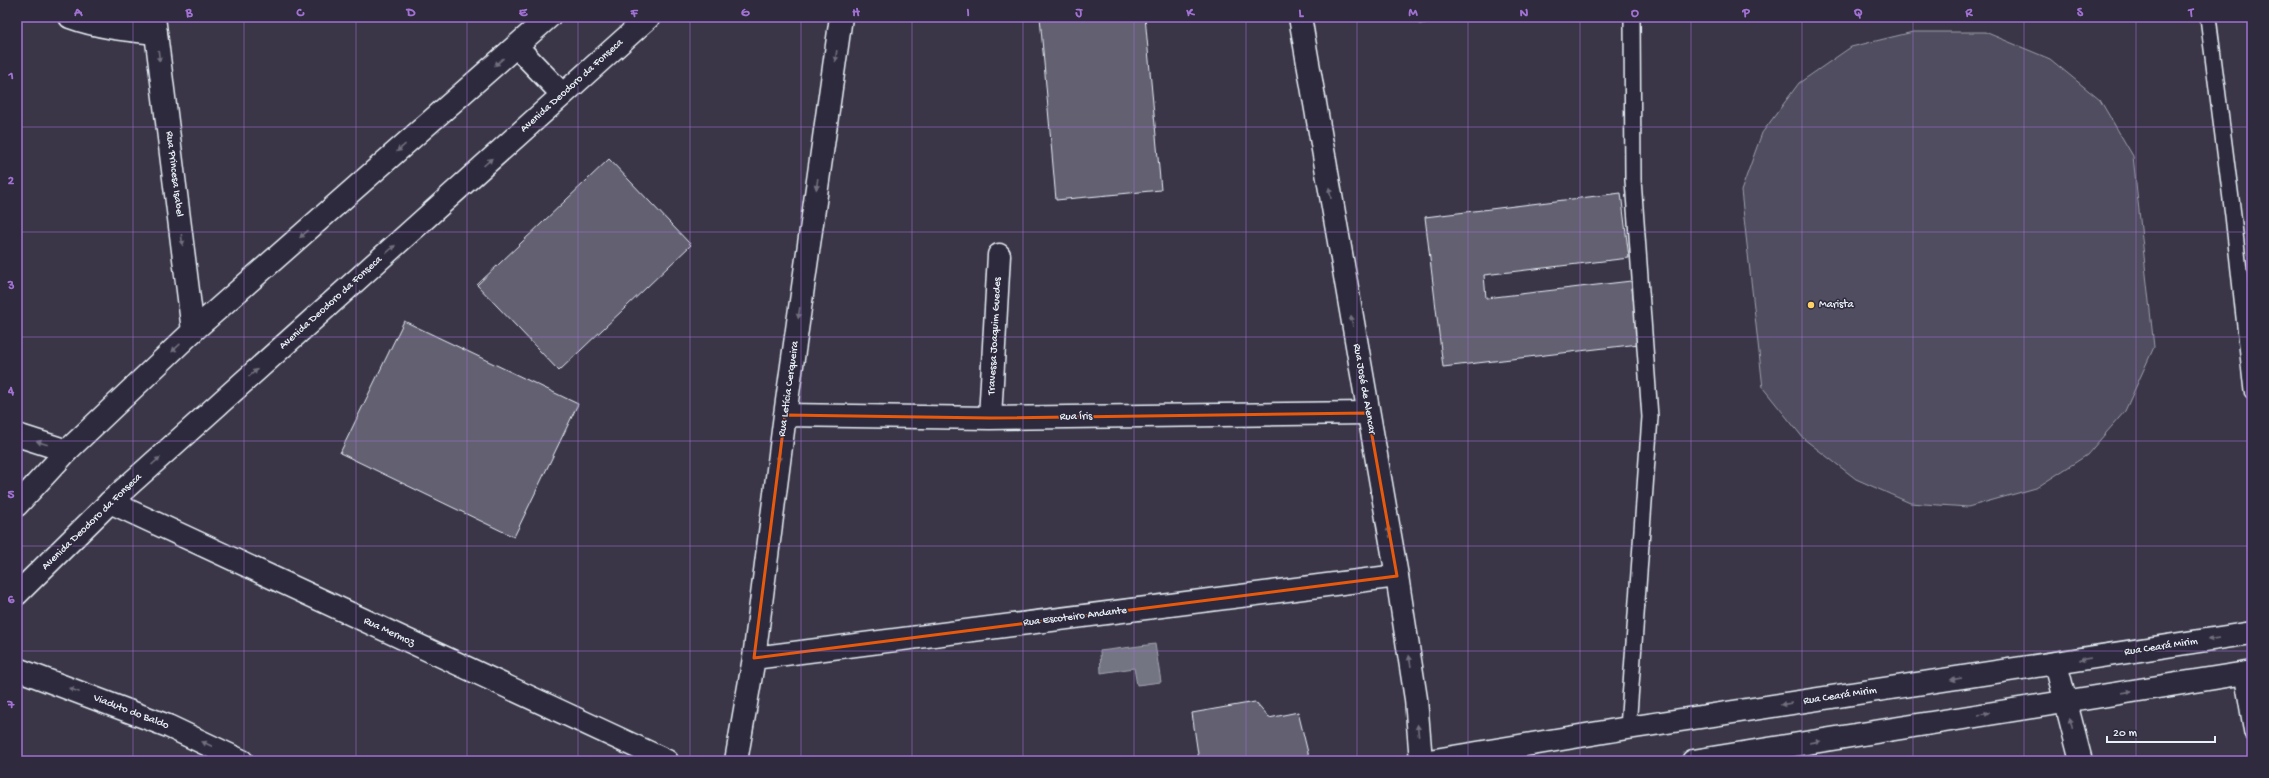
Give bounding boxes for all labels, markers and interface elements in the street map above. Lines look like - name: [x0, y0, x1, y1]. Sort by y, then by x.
- text: A: [73, 6, 83, 21]
- text: B: [185, 6, 194, 21]
- text: C: [295, 6, 305, 21]
- text: D: [406, 6, 416, 21]
- text: E: [519, 6, 528, 21]
- text: F: [630, 6, 639, 21]
- text: G: [741, 6, 750, 21]
- text: H: [852, 6, 860, 21]
- text: I: [966, 6, 970, 21]
- text: J: [1075, 6, 1084, 21]
- text: K: [1185, 6, 1195, 21]
- text: L: [1299, 6, 1305, 21]
- text: M: [1408, 6, 1418, 21]
- text: N: [1520, 6, 1529, 21]
- text: O: [1631, 6, 1639, 21]
- text: P: [1741, 6, 1750, 21]
- text: Q: [1854, 6, 1863, 21]
- text: R: [1965, 6, 1974, 21]
- text: S: [2077, 6, 2084, 21]
- text: T: [2187, 6, 2194, 21]
- street label: Avenida Deodoro da Fonseca: [518, 36, 626, 135]
- one-way arrow: [156, 50, 162, 62]
- one-way arrow: [833, 50, 839, 62]
- one-way arrow: [494, 57, 504, 66]
- text: 1: [7, 69, 14, 84]
- street label: Rua Princesa Isabel: [163, 131, 185, 218]
- one-way arrow: [396, 143, 407, 152]
- one-way arrow: [482, 157, 493, 166]
- text: 2: [8, 174, 15, 189]
- one-way arrow: [814, 178, 820, 190]
- one-way arrow: [1327, 187, 1333, 199]
- one-way arrow: [299, 229, 309, 238]
- one-way arrow: [179, 234, 185, 246]
- one-way arrow: [386, 244, 396, 253]
- street label: Avenida Deodoro da Fonseca: [277, 253, 385, 352]
- street label: Travessa Joaquim Guedes: [986, 276, 1004, 396]
- text: 3: [7, 279, 15, 294]
- place label: Marista: [1819, 299, 1855, 311]
- marker: Marista: [1806, 300, 1816, 310]
- one-way arrow: [796, 307, 802, 319]
- one-way arrow: [1349, 315, 1355, 328]
- street label: Rua Letícia Cerqueira: [776, 340, 802, 438]
- one-way arrow: [171, 343, 180, 352]
- street label: Rua José de Alencar: [1350, 343, 1378, 436]
- one-way arrow: [248, 369, 258, 378]
- text: 4: [7, 384, 15, 399]
- street label: Rua Íris: [1060, 410, 1093, 423]
- one-way arrow: [36, 440, 48, 446]
- one-way arrow: [776, 450, 783, 462]
- one-way arrow: [151, 456, 162, 465]
- street label: Avenida Deodoro da Fonseca: [40, 471, 145, 573]
- text: 5: [8, 488, 15, 503]
- one-way arrow: [1386, 526, 1392, 538]
- text: 6: [8, 593, 15, 608]
- street label: Rua Escoteiro Andante: [1022, 605, 1128, 629]
- street label: Rua Mermoz: [361, 615, 418, 650]
- street label: Rua Ceará Mirim: [2123, 635, 2199, 659]
- one-way arrow: [2207, 636, 2220, 642]
- one-way arrow: [1407, 654, 1413, 667]
- one-way arrow: [2079, 656, 2091, 662]
- one-way arrow: [1950, 676, 1963, 682]
- street label: Rua Ceará Mirim: [1802, 684, 1878, 708]
- one-way arrow: [68, 686, 80, 692]
- one-way arrow: [2121, 689, 2133, 695]
- street label: Viaduto do Baldo: [91, 692, 171, 732]
- text: 7: [7, 698, 16, 713]
- one-way arrow: [1780, 701, 1792, 707]
- one-way arrow: [1978, 711, 1990, 717]
- one-way arrow: [2068, 717, 2074, 729]
- scale bar: [2107, 718, 2215, 744]
- one-way arrow: [1415, 724, 1422, 736]
- text: 20 m: [2113, 727, 2138, 741]
- one-way arrow: [1808, 739, 1821, 745]
- one-way arrow: [202, 741, 213, 747]

